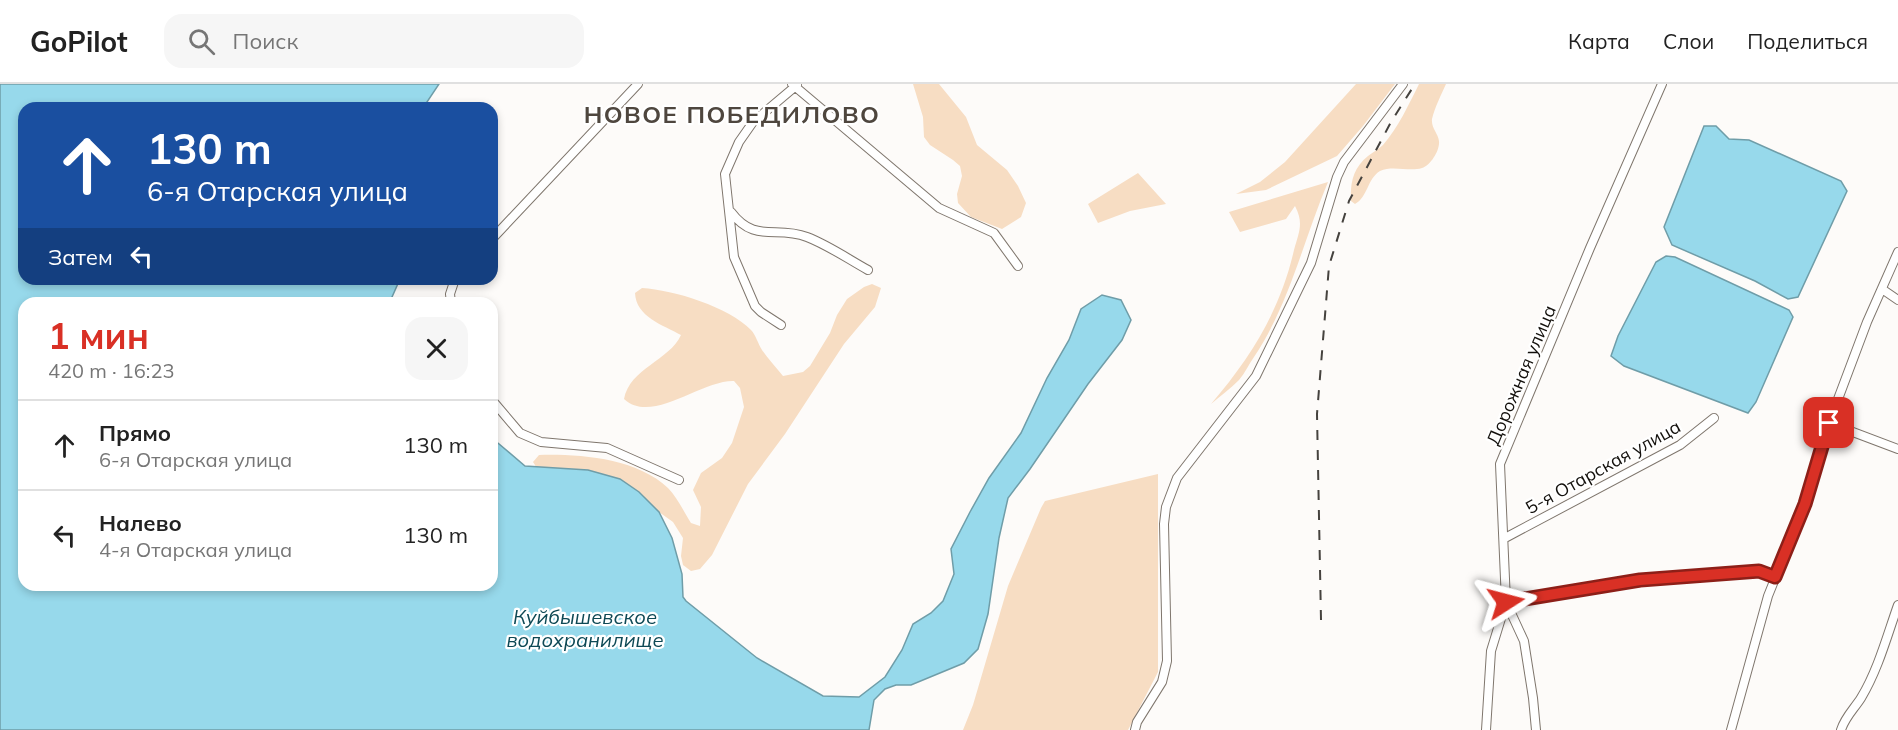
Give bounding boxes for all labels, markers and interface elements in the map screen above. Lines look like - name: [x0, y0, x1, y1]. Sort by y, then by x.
- search box: [164, 14, 584, 68]
- text: GoPilot: [30, 24, 128, 59]
- icon: search: [185, 25, 218, 58]
- text: Поиск: [233, 27, 298, 55]
- text: Карта: [1568, 28, 1630, 54]
- text: Слои: [1663, 28, 1714, 54]
- text: Поделиться: [1747, 28, 1868, 54]
- district label: НОВОЕ ПОБЕДИЛОВО: [584, 99, 880, 129]
- text: 130 m: [147, 122, 272, 175]
- icon: ahead: [48, 126, 126, 204]
- text: 6-я Отарская улица: [147, 174, 408, 208]
- icon: left: [125, 240, 158, 273]
- text: Затем: [48, 243, 113, 271]
- street label: Дорожная улица: [1481, 302, 1561, 448]
- text: 1 мин: [48, 313, 149, 358]
- button: close: [405, 317, 468, 380]
- text: 420 m · 16:23: [48, 358, 174, 383]
- pin: [1803, 397, 1854, 448]
- icon: arrive: [1812, 406, 1845, 439]
- street label: 5-я Отарская улица: [1521, 415, 1685, 519]
- text: Прямо: [99, 419, 171, 447]
- icon: ahead: [48, 429, 81, 462]
- text: 130 m: [403, 431, 468, 459]
- text: 6-я Отарская улица: [99, 447, 292, 472]
- text: Налево: [99, 509, 182, 537]
- icon: left: [48, 519, 81, 552]
- text: 130 m: [403, 521, 468, 549]
- text: 4-я Отарская улица: [99, 537, 292, 562]
- position arrow: [1474, 570, 1538, 634]
- water label: Куйбышевское водохранилище: [506, 604, 664, 652]

